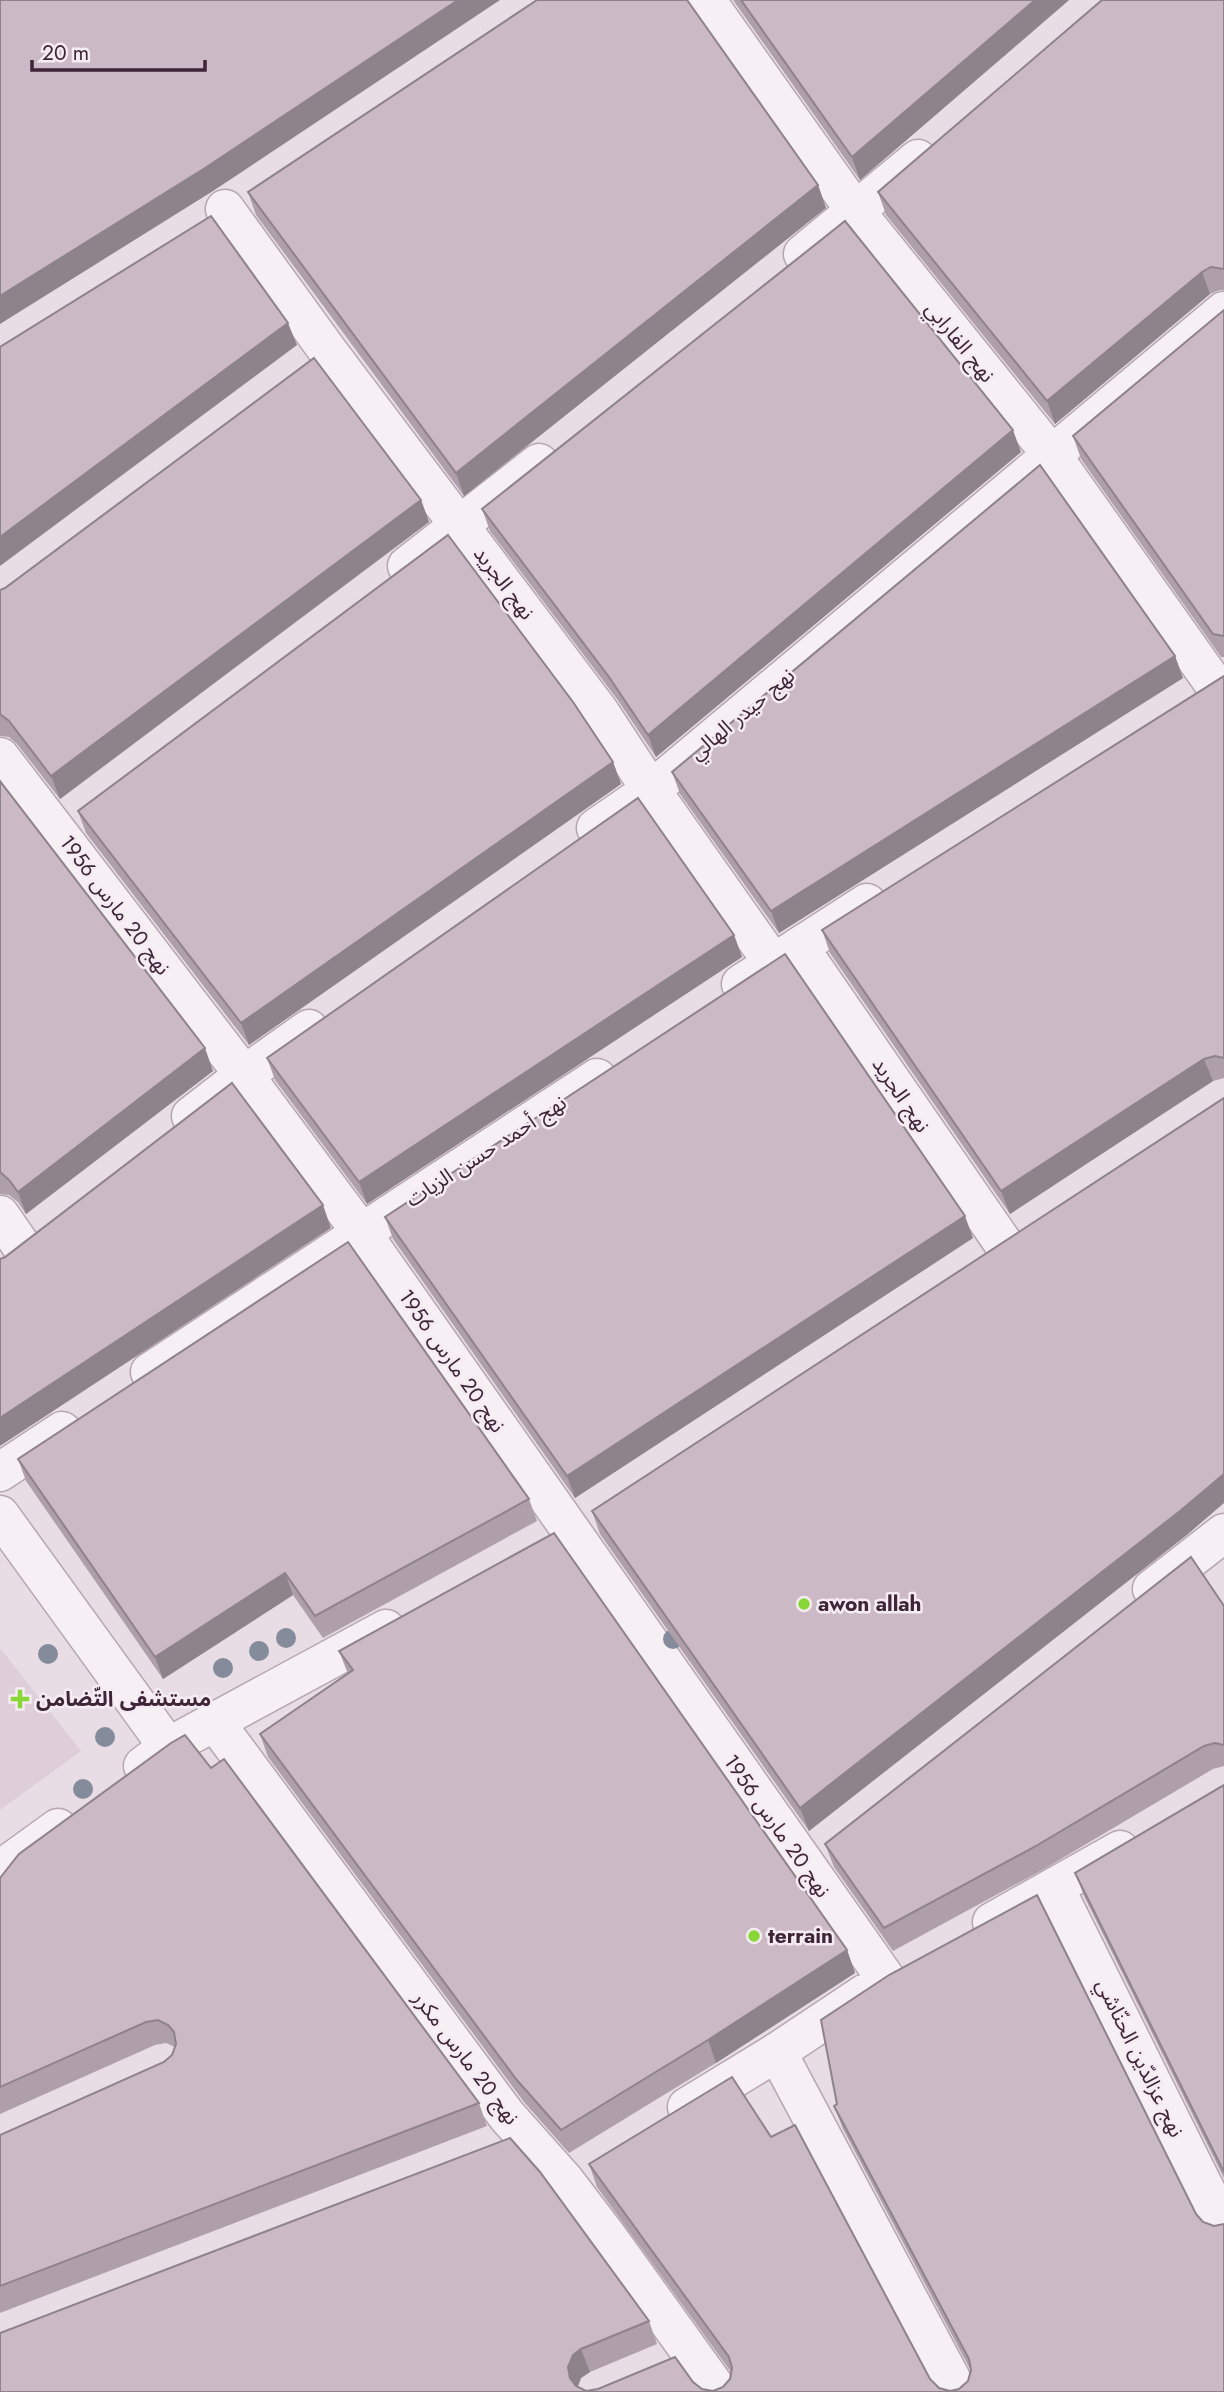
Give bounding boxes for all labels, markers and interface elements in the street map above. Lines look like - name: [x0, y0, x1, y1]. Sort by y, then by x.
- scale bar: [32, 28, 205, 72]
- text: 20 m: [42, 38, 89, 68]
- street label: نهج الفارابي: [917, 295, 1002, 389]
- street label: نهج الجريد: [466, 540, 542, 626]
- street label: نهج حيدر الهالي: [683, 661, 802, 768]
- street label: نهج 20 مارس 1956: [52, 829, 178, 981]
- street label: نهج الجريد: [865, 1051, 937, 1139]
- street label: نهج أحمد حسن الزيات: [400, 1088, 572, 1214]
- street label: نهج 20 مارس 1956: [391, 1283, 513, 1439]
- place label: awon allah: [818, 1589, 922, 1619]
- marker: awon allah: [796, 1596, 812, 1612]
- place label: مستشفى التّضامن: [36, 1684, 211, 1714]
- marker: مستشفى التّضامن: [10, 1689, 30, 1709]
- street label: نهج 20 مارس 1956: [716, 1748, 838, 1904]
- place label: terrain: [768, 1921, 833, 1951]
- marker: terrain: [746, 1928, 762, 1944]
- street label: نهج عزالدّين الحنّاشي: [1088, 1974, 1191, 2143]
- street label: نهج 20 مارس مكرر: [405, 1984, 526, 2131]

